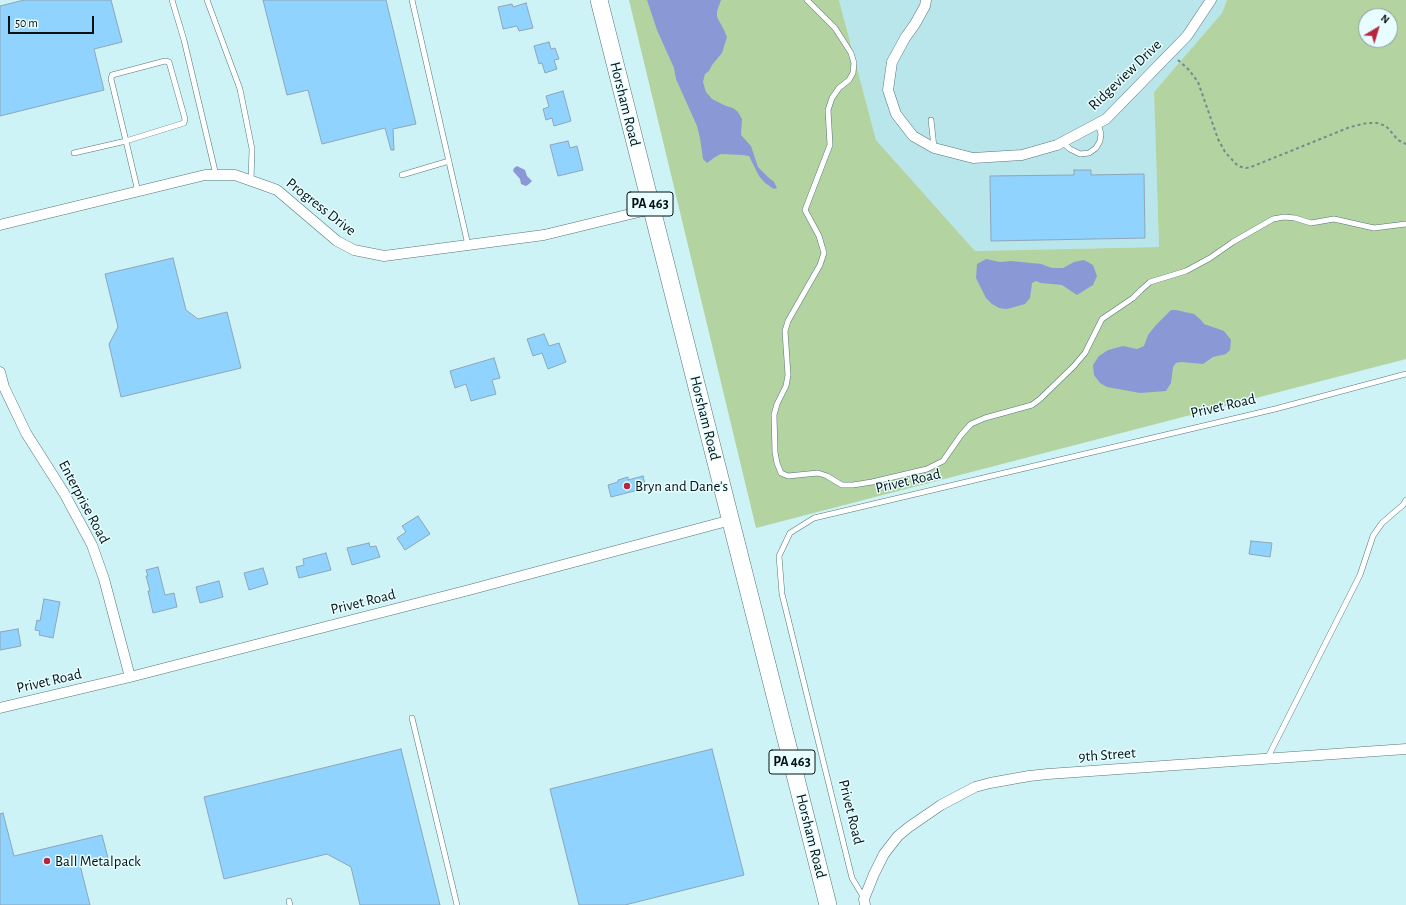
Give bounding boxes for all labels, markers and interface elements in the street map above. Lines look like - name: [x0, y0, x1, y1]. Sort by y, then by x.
- scale bar: [10, 8, 96, 34]
- north arrow: [1358, 8, 1398, 48]
- text: N: [1379, 12, 1391, 26]
- text: 50 m: [15, 17, 38, 29]
- street label: Ridgeview Drive: [1085, 36, 1165, 114]
- street label: Horsham Road: [606, 60, 644, 148]
- street label: Progress Drive: [283, 174, 359, 240]
- road number: PA 463: [627, 192, 673, 216]
- street label: Horsham Road: [686, 374, 724, 462]
- street label: Privet Road: [1189, 390, 1257, 422]
- street label: Enterprise Road: [54, 457, 114, 547]
- street label: Privet Road: [874, 465, 942, 497]
- place label: Bryn and Dane's: [635, 477, 728, 495]
- marker: Bryn and Dane's: [622, 481, 632, 491]
- street label: Privet Road: [329, 585, 397, 619]
- street label: Privet Road: [15, 665, 83, 697]
- street label: 9th Street: [1078, 744, 1136, 766]
- road number: PA 463: [769, 750, 815, 774]
- street label: Privet Road: [834, 778, 868, 846]
- street label: Horsham Road: [792, 792, 830, 880]
- place label: Ball Metalpack: [55, 852, 141, 870]
- marker: Ball Metalpack: [42, 856, 52, 866]

